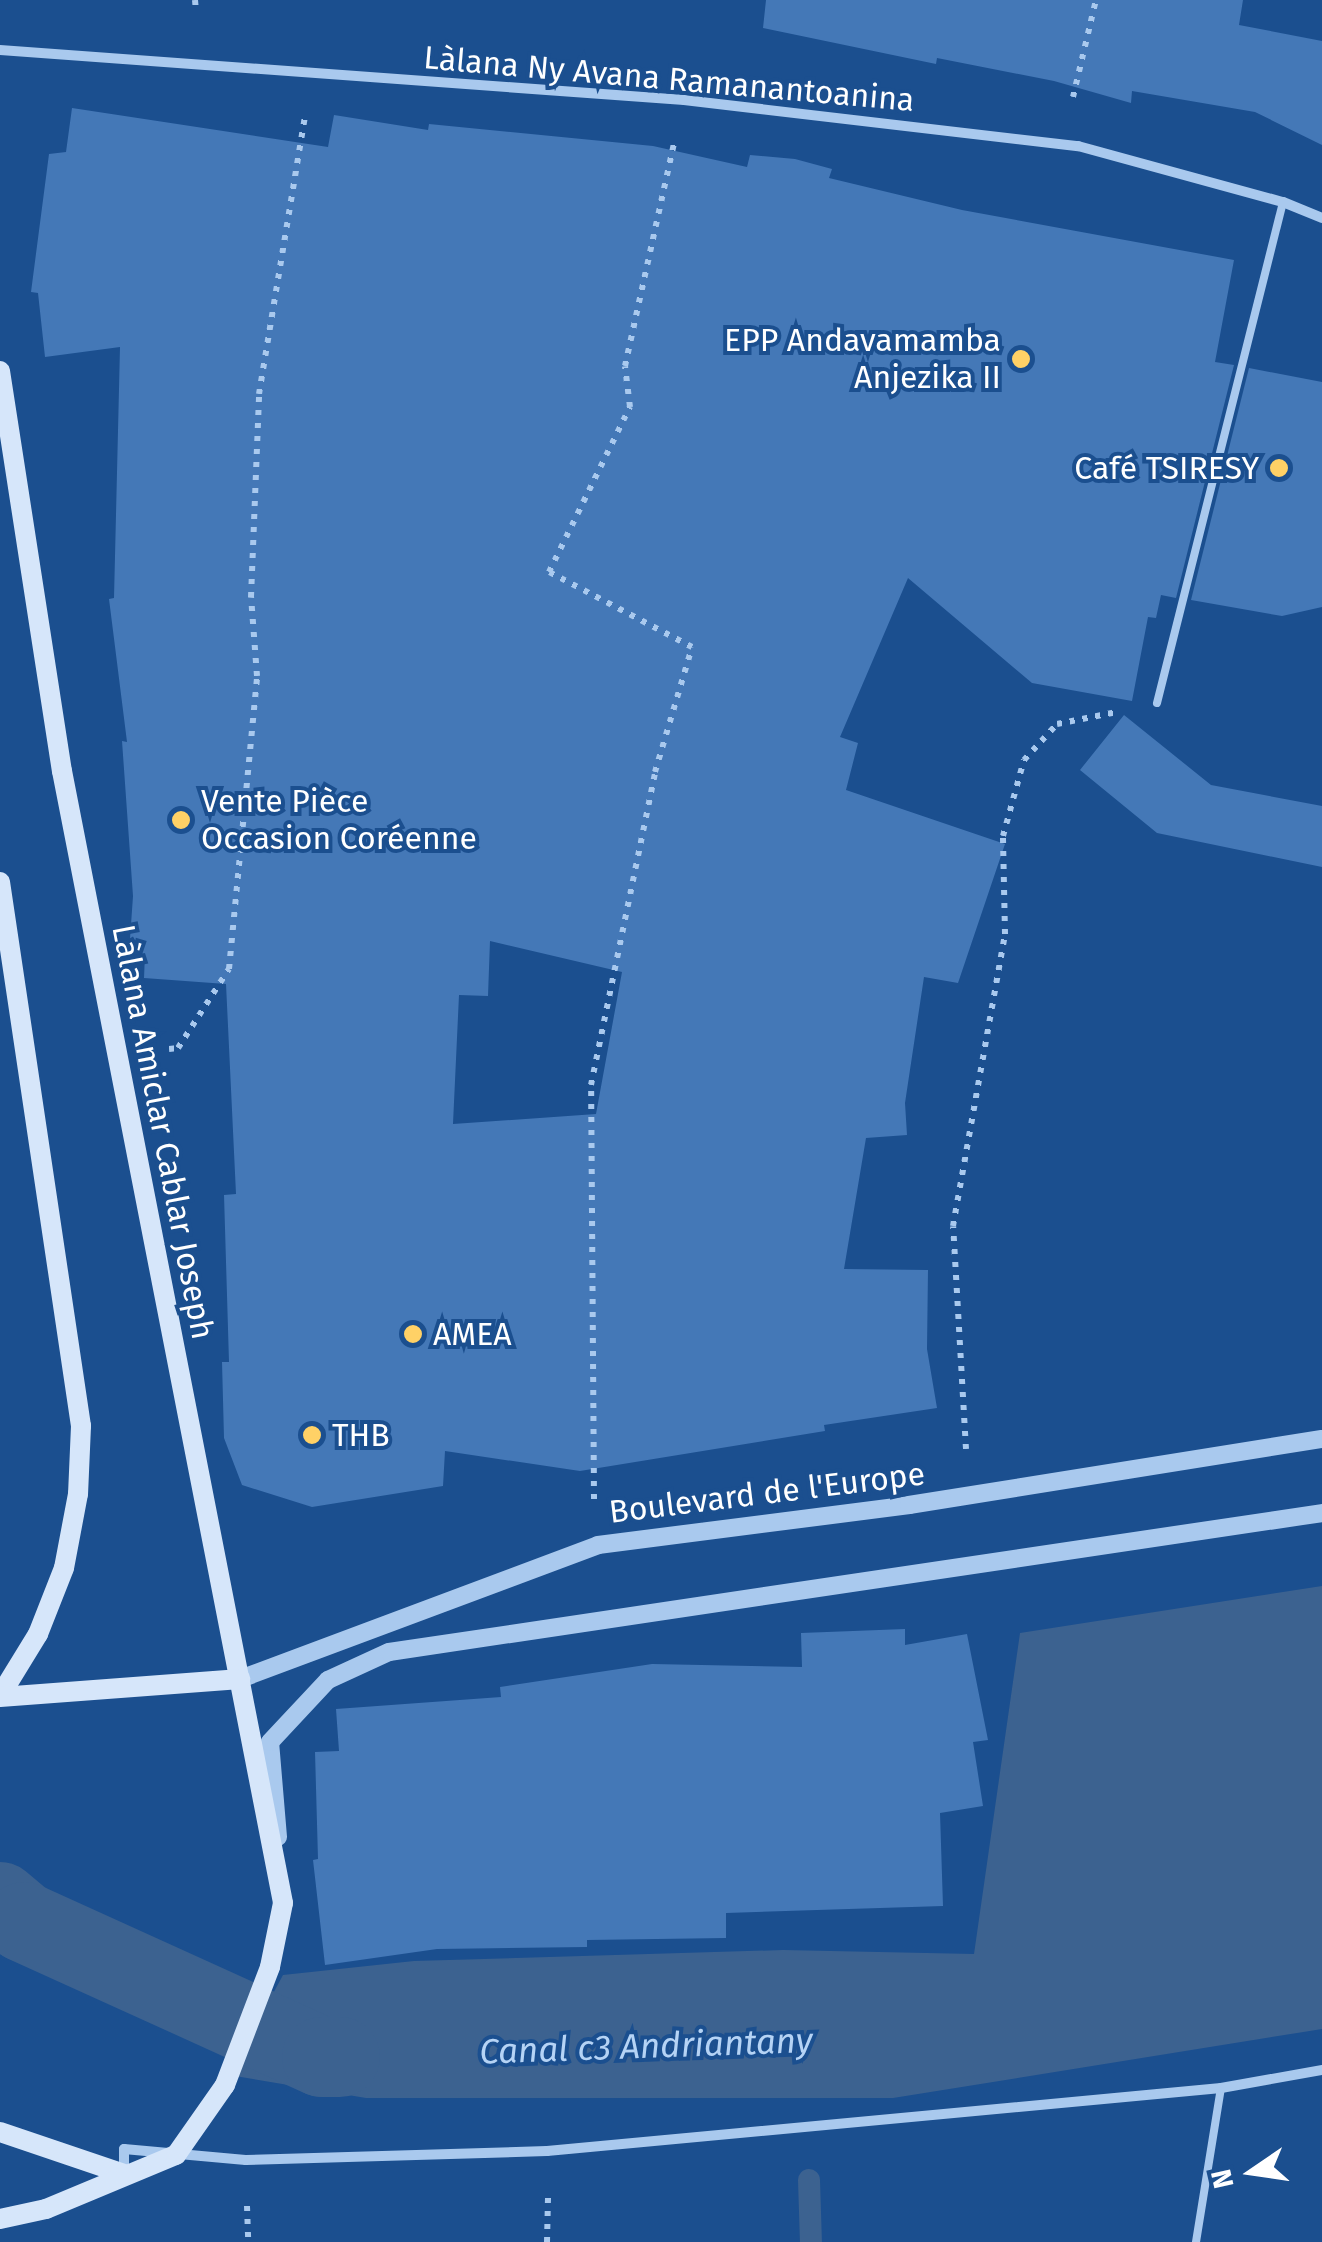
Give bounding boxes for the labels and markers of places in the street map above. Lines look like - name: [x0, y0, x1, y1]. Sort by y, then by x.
- place label: EPP Andavamamba Anjezika II: [724, 322, 1001, 397]
- marker: EPP Andavamamba Anjezika II: [1010, 348, 1032, 370]
- place label: Café TSIRESY: [1074, 449, 1259, 487]
- marker: Café TSIRESY: [1268, 457, 1290, 479]
- place label: Vente Pièce Occasion Coréenne: [201, 783, 477, 858]
- marker: Vente Pièce Occasion Coréenne: [170, 809, 192, 831]
- place label: AMEA: [433, 1315, 512, 1353]
- marker: AMEA: [402, 1323, 424, 1345]
- place label: THB: [332, 1416, 390, 1454]
- marker: THB: [301, 1424, 323, 1446]

